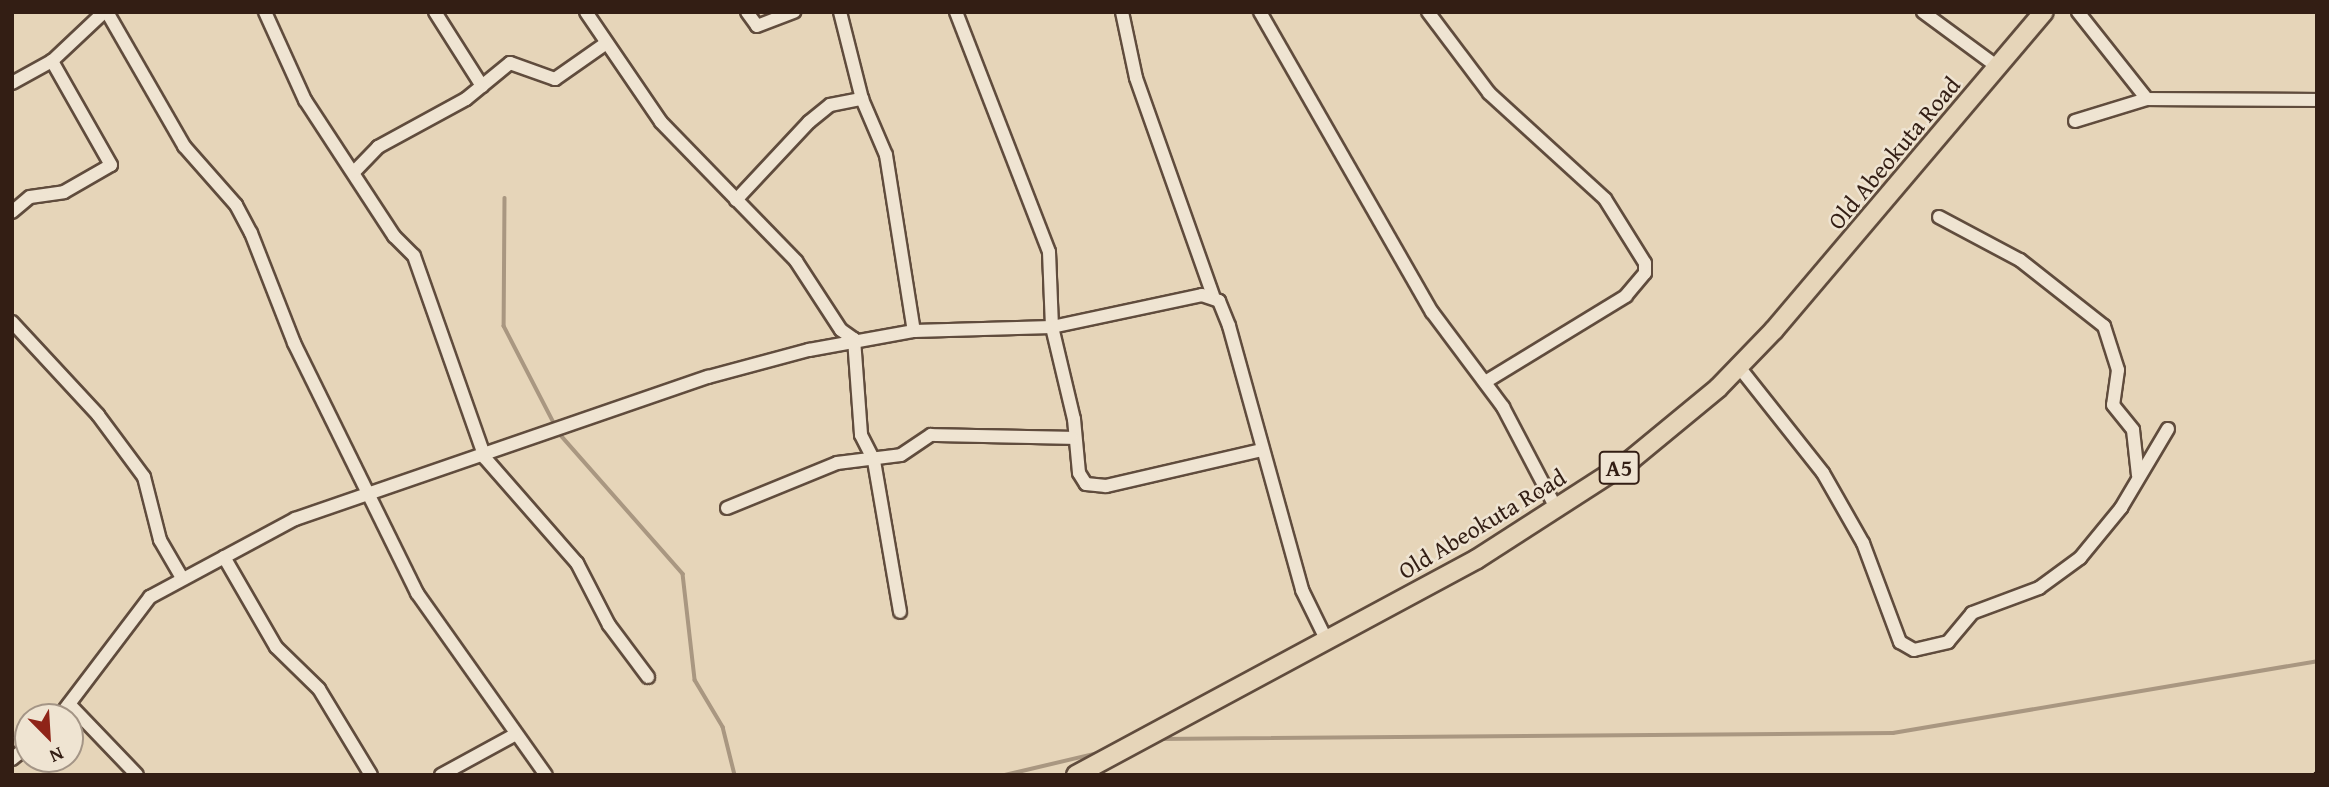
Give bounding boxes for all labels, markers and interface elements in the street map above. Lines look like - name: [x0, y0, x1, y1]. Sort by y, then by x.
- street label: Old Abeokuta Road: [1822, 71, 1966, 235]
- road number: A5: [1598, 448, 1640, 488]
- street label: Old Abeokuta Road: [1393, 463, 1571, 585]
- north arrow: [14, 703, 84, 773]
- text: N: [45, 740, 68, 771]

